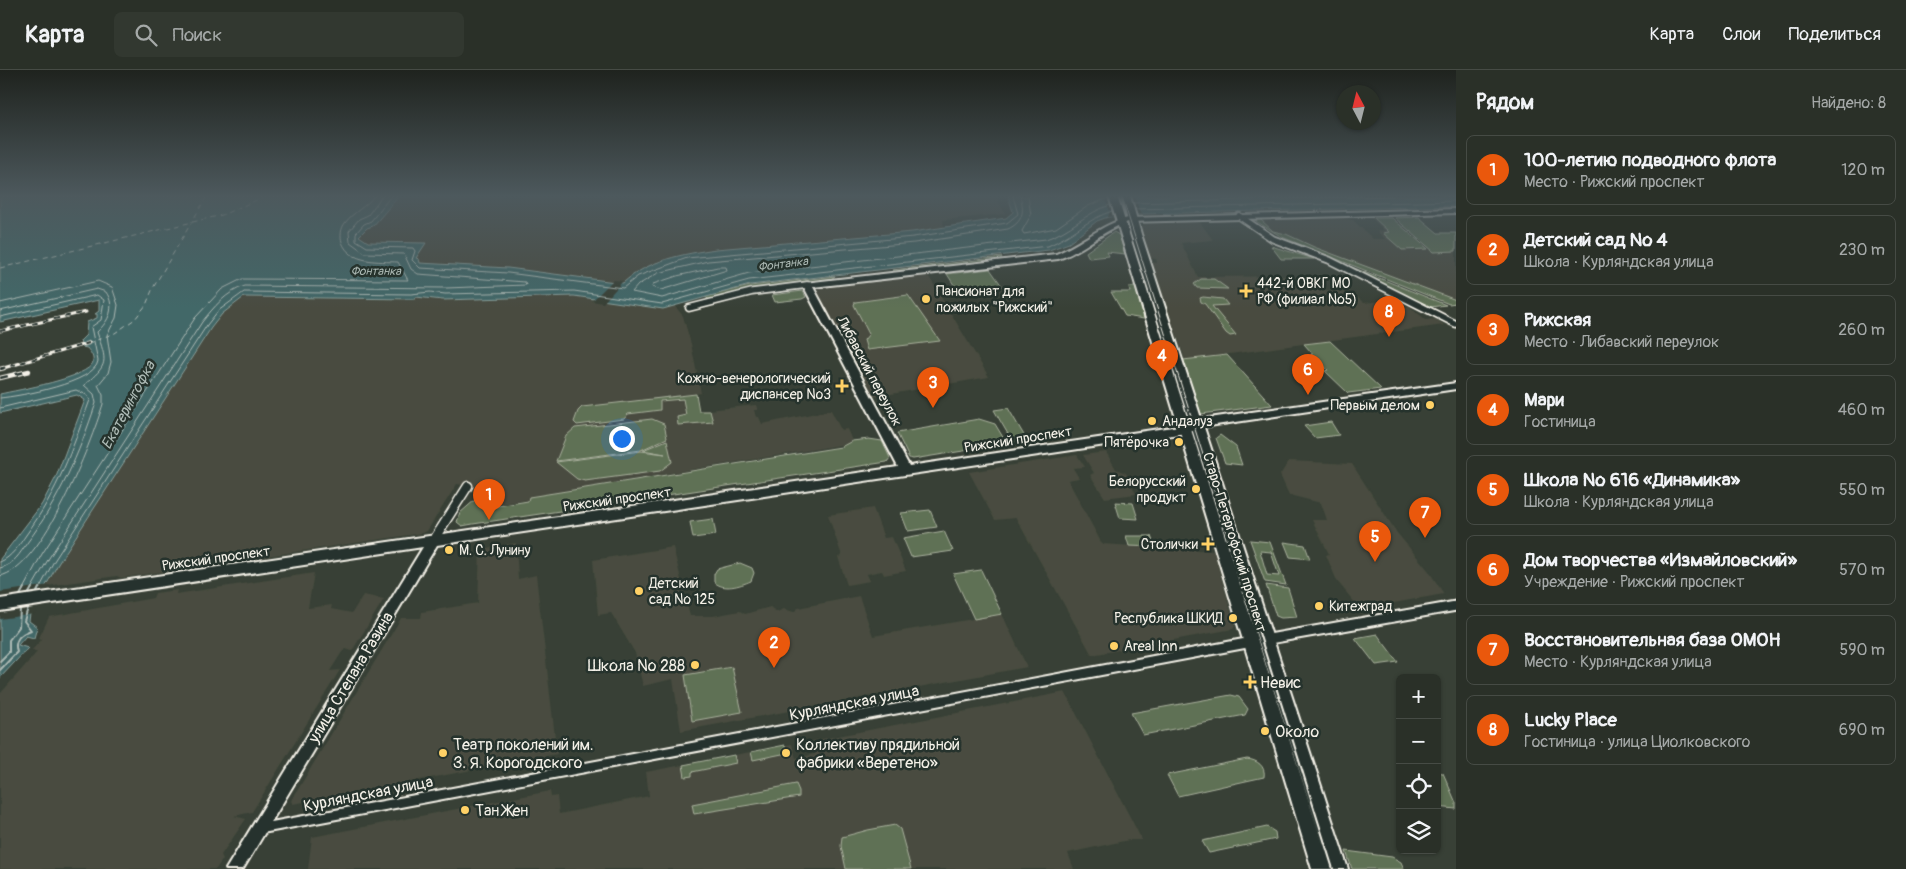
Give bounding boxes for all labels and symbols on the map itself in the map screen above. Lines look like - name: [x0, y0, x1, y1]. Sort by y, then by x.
- north arrow: [1336, 85, 1381, 130]
- water label: Фонтанка: [757, 254, 810, 275]
- water label: Фонтанка: [351, 264, 402, 279]
- place label: 442-й ОВКГ МО РФ (филиал №5): [1257, 275, 1357, 308]
- place label: Пансионат для пожилых "Рижский": [936, 283, 1053, 316]
- marker: 442-й ОВКГ МО РФ (филиал №5): [1239, 284, 1253, 298]
- marker: Пансионат для пожилых "Рижский": [920, 293, 932, 305]
- pin: 8: [1373, 296, 1405, 337]
- street label: Либавский переулок: [833, 312, 906, 429]
- pin: 4: [1146, 340, 1178, 381]
- pin: 6: [1292, 354, 1324, 395]
- water label: Екатерингофка: [97, 357, 160, 453]
- pin: 3: [917, 367, 949, 408]
- place label: Кожно-венерологический диспансер №3: [677, 370, 831, 403]
- marker: Кожно-венерологический диспансер №3: [835, 379, 849, 393]
- place label: Первым делом: [1331, 397, 1420, 414]
- marker: Первым делом: [1424, 399, 1436, 411]
- place label: Андалуз: [1162, 413, 1213, 430]
- marker: Андалуз: [1146, 415, 1158, 427]
- street label: Рижский проспект: [963, 423, 1073, 456]
- your location: [609, 426, 635, 452]
- place label: Пятёрочка: [1105, 434, 1169, 451]
- marker: Пятёрочка: [1173, 436, 1185, 448]
- street label: Старо-Петергофский проспект: [1199, 450, 1270, 634]
- place label: Белорусский продукт: [1109, 473, 1186, 506]
- pin: 1: [473, 479, 505, 520]
- street label: Рижский проспект: [562, 483, 672, 516]
- marker: Белорусский продукт: [1190, 483, 1202, 495]
- pin: 7: [1409, 497, 1441, 538]
- pin: 5: [1359, 521, 1391, 562]
- place label: Столички: [1141, 536, 1198, 553]
- marker: Столички: [1202, 538, 1214, 550]
- street label: Рижский проспект: [161, 542, 271, 575]
- place label: М. С. Лунину: [459, 542, 531, 559]
- marker: М. С. Лунину: [443, 544, 455, 556]
- place label: Детский сад № 125: [648, 575, 715, 608]
- marker: Детский сад № 125: [633, 585, 645, 597]
- place label: Китежград: [1329, 598, 1393, 615]
- marker: Китежград: [1313, 600, 1325, 612]
- street label: улица Степана Разина: [303, 608, 398, 747]
- place label: Республика ШКИД: [1114, 610, 1224, 627]
- marker: Республика ШКИД: [1227, 612, 1239, 624]
- pin: 2: [758, 627, 790, 668]
- place label: Areal Inn: [1124, 638, 1177, 655]
- marker: Areal Inn: [1108, 640, 1120, 652]
- place label: Школа № 288: [588, 656, 685, 676]
- marker: Школа № 288: [689, 659, 701, 671]
- place label: Невис: [1260, 673, 1301, 693]
- marker: Невис: [1244, 676, 1256, 688]
- street label: Курляндская улица: [788, 681, 921, 725]
- place label: Около: [1275, 722, 1319, 742]
- marker: Около: [1259, 725, 1271, 737]
- place label: Театр поколений им. З. Я. Корогодского: [453, 735, 594, 773]
- place label: Коллективу прядильной фабрики «Веретено»: [796, 735, 960, 773]
- marker: Театр поколений им. З. Я. Корогодского: [437, 747, 449, 759]
- marker: Коллективу прядильной фабрики «Веретено»: [780, 747, 792, 759]
- street label: Курляндская улица: [302, 772, 435, 816]
- place label: Тан Жен: [475, 801, 528, 821]
- marker: Тан Жен: [459, 804, 471, 816]

